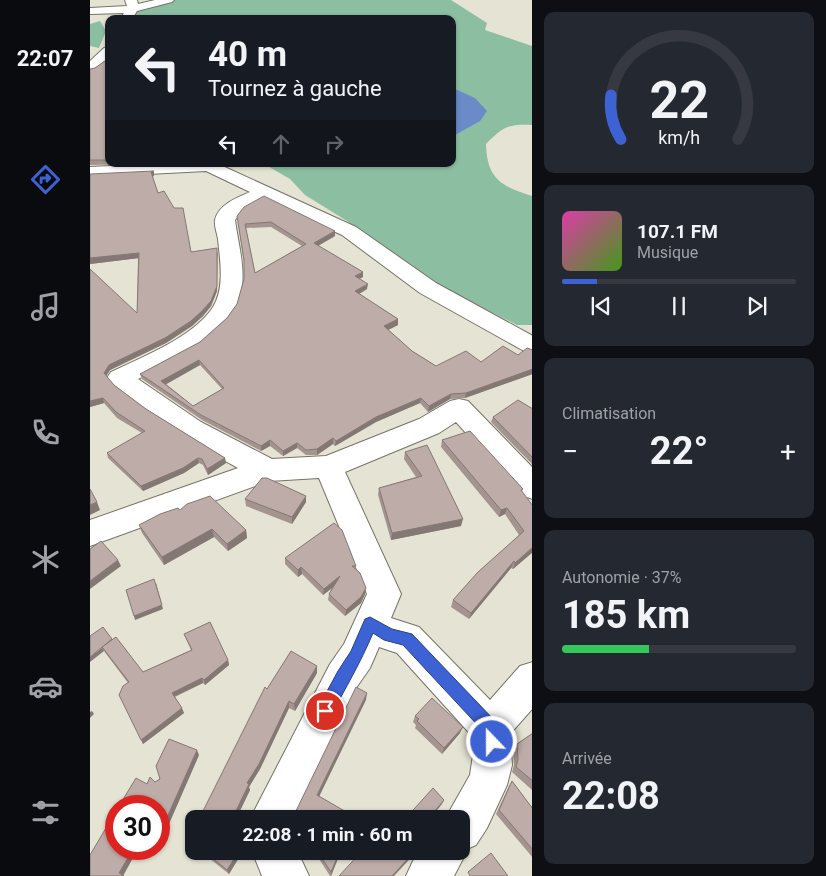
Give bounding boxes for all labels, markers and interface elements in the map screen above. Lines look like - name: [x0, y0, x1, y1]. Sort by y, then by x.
- text: 40 m: [208, 34, 287, 75]
- icon: left: [125, 35, 190, 100]
- text: 22:07: [17, 46, 73, 71]
- text: 22: [649, 70, 709, 131]
- text: Tournez à gauche: [208, 76, 382, 101]
- text: km/h: [658, 127, 700, 148]
- icon: left: [214, 130, 242, 158]
- icon: ahead: [267, 130, 295, 158]
- icon: right: [320, 130, 348, 158]
- icon: directions: [28, 162, 63, 197]
- text: 107.1 FM: [637, 220, 718, 243]
- text: Musique: [637, 243, 698, 262]
- icon: music: [28, 289, 63, 324]
- icon: previous: [587, 292, 615, 320]
- icon: pause: [665, 292, 693, 320]
- icon: next: [743, 292, 771, 320]
- text: Climatisation: [562, 404, 656, 423]
- icon: phone: [28, 415, 63, 450]
- text: 22°: [650, 429, 708, 473]
- text: −: [562, 435, 578, 468]
- text: +: [780, 435, 796, 468]
- icon: climate: [28, 542, 63, 577]
- text: Autonomie · 37%: [562, 568, 682, 587]
- text: 185 km: [562, 593, 690, 637]
- icon: car: [28, 669, 63, 704]
- pin: [304, 690, 346, 732]
- icon: arrive: [311, 697, 339, 725]
- position arrow: [465, 715, 517, 767]
- text: Arrivée: [562, 749, 612, 768]
- text: 22:08: [562, 774, 660, 818]
- icon: filters: [28, 795, 63, 830]
- speed limit sign: 30: [105, 795, 170, 860]
- text: 22:08 · 1 min · 60 m: [242, 823, 413, 846]

